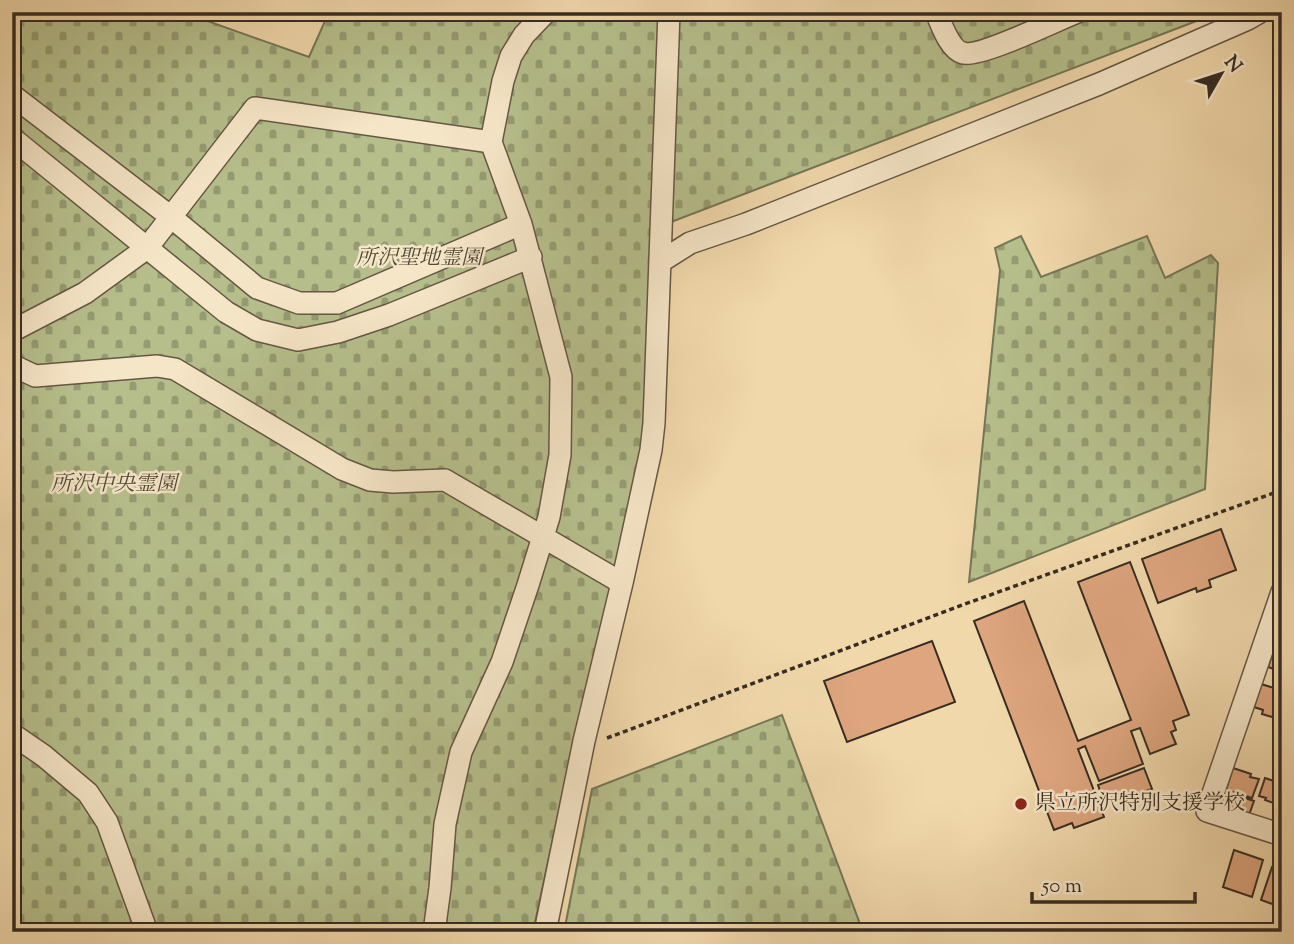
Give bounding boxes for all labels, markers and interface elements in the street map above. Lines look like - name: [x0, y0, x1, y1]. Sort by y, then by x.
- north arrow: [1186, 38, 1256, 108]
- text: N: [1217, 50, 1248, 79]
- park label: 所沢聖地霊園: [356, 244, 485, 274]
- park label: 所沢中央霊園: [51, 470, 180, 500]
- place label: 県立所沢特別支援学校: [1035, 789, 1245, 819]
- marker: 県立所沢特別支援学校: [1013, 796, 1029, 812]
- scale bar: [1032, 860, 1194, 904]
- text: 50 m: [1041, 872, 1082, 902]

